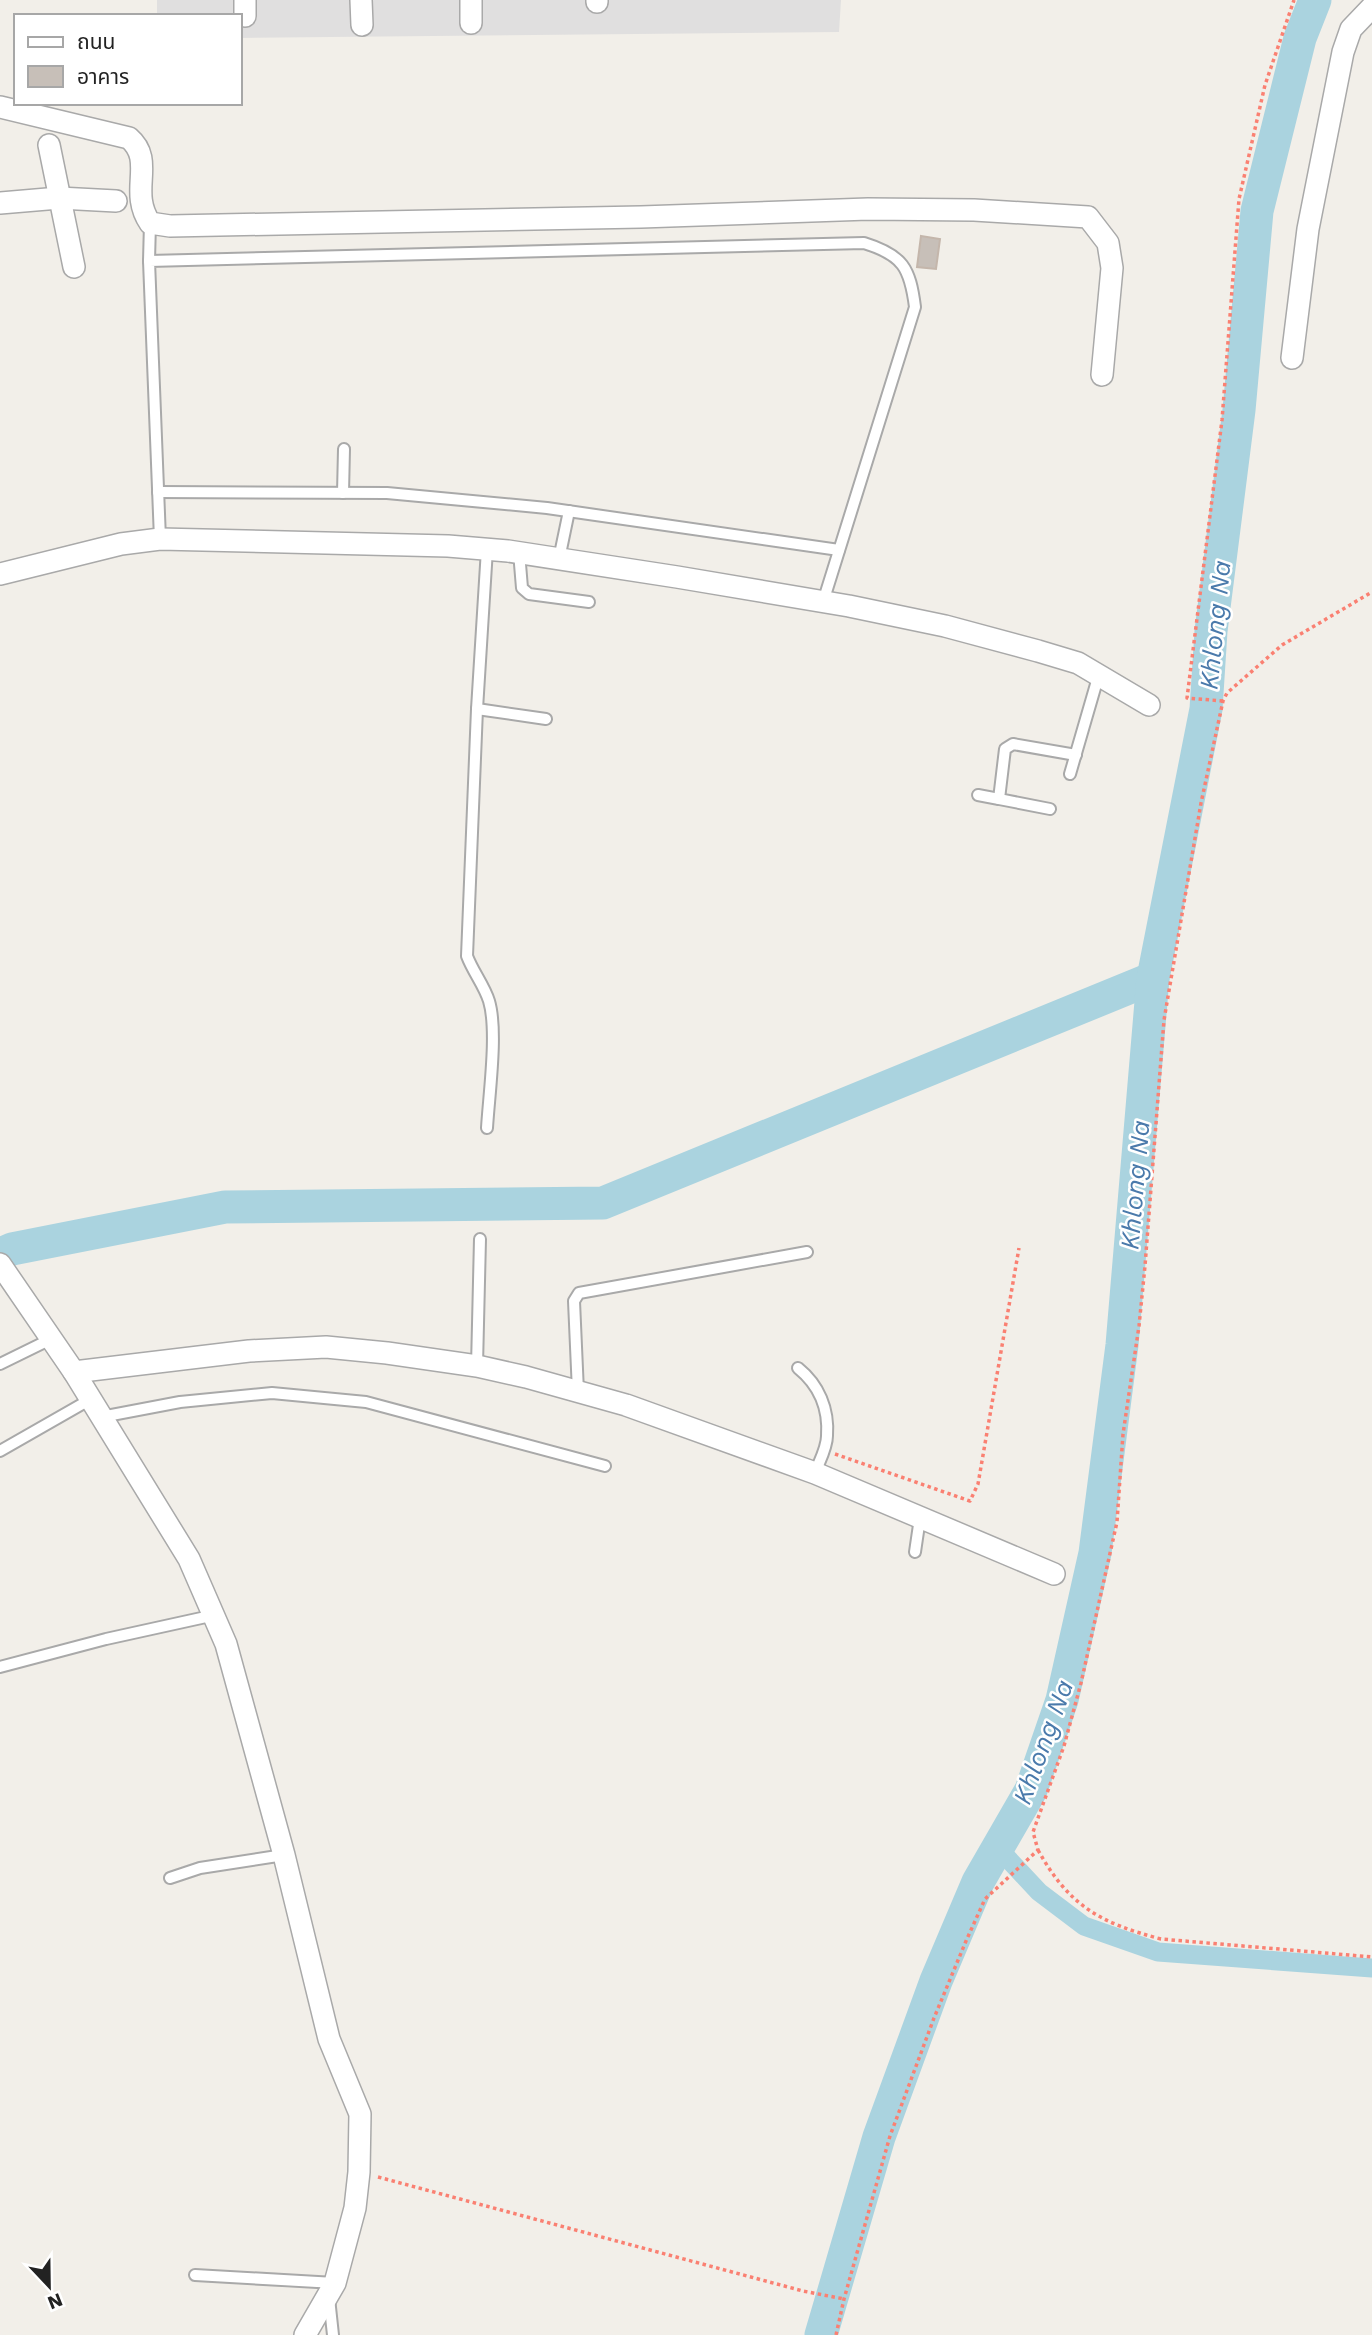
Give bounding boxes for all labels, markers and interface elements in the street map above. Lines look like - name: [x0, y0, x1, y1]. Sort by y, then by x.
- legend: [14, 14, 242, 105]
- text: ถนน: [77, 29, 115, 54]
- text: อาคาร: [77, 64, 129, 89]
- water label: Khlong Na: [1193, 559, 1237, 691]
- water label: Khlong Na: [1114, 1119, 1156, 1251]
- water label: Khlong Na: [1007, 1676, 1079, 1808]
- north arrow: [14, 2251, 84, 2321]
- text: N: [44, 2288, 66, 2315]

